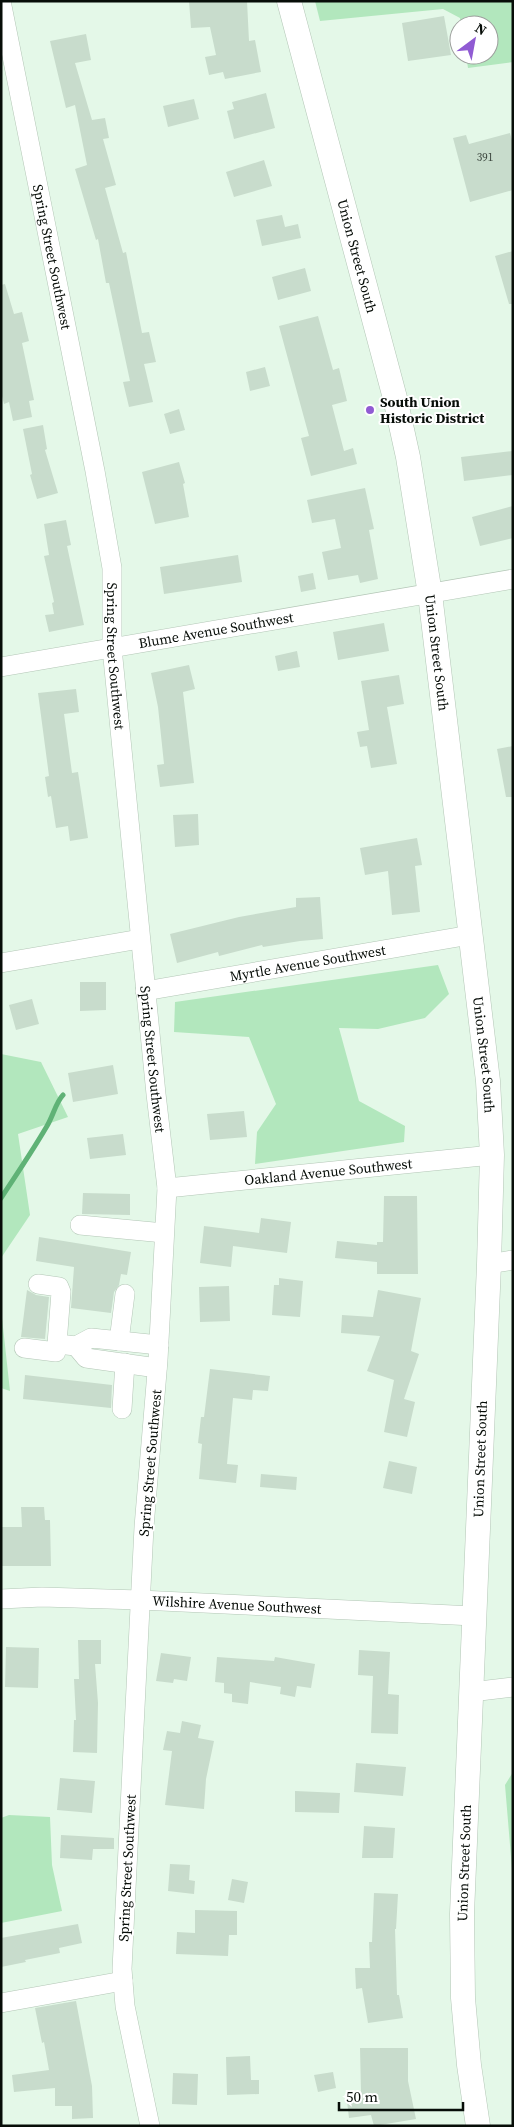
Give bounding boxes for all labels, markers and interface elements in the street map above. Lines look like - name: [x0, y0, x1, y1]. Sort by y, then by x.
- north arrow: [449, 15, 499, 65]
- text: N: [471, 18, 491, 40]
- house number: 391: [477, 150, 493, 165]
- street label: Spring Street Southwest: [28, 183, 77, 332]
- street label: Union Street South: [332, 197, 382, 315]
- place label: South Union Historic District: [380, 392, 485, 428]
- marker: South Union Historic District: [364, 404, 376, 416]
- street label: Spring Street Southwest: [102, 582, 130, 731]
- street label: Union Street South: [420, 593, 454, 712]
- street label: Blume Avenue Southwest: [137, 607, 295, 653]
- street label: Myrtle Avenue Southwest: [228, 940, 387, 986]
- street label: Spring Street Southwest: [135, 985, 170, 1134]
- street label: Union Street South: [468, 995, 500, 1114]
- street label: Oakland Avenue Southwest: [243, 1153, 413, 1190]
- street label: Spring Street Southwest: [134, 1388, 166, 1537]
- street label: Union Street South: [468, 1400, 492, 1518]
- street label: Wilshire Avenue Southwest: [152, 1591, 322, 1619]
- street label: Spring Street Southwest: [113, 1793, 141, 1942]
- street label: Union Street South: [452, 1804, 476, 1922]
- scale bar: [339, 2080, 463, 2112]
- text: 50 m: [346, 2086, 378, 2107]

